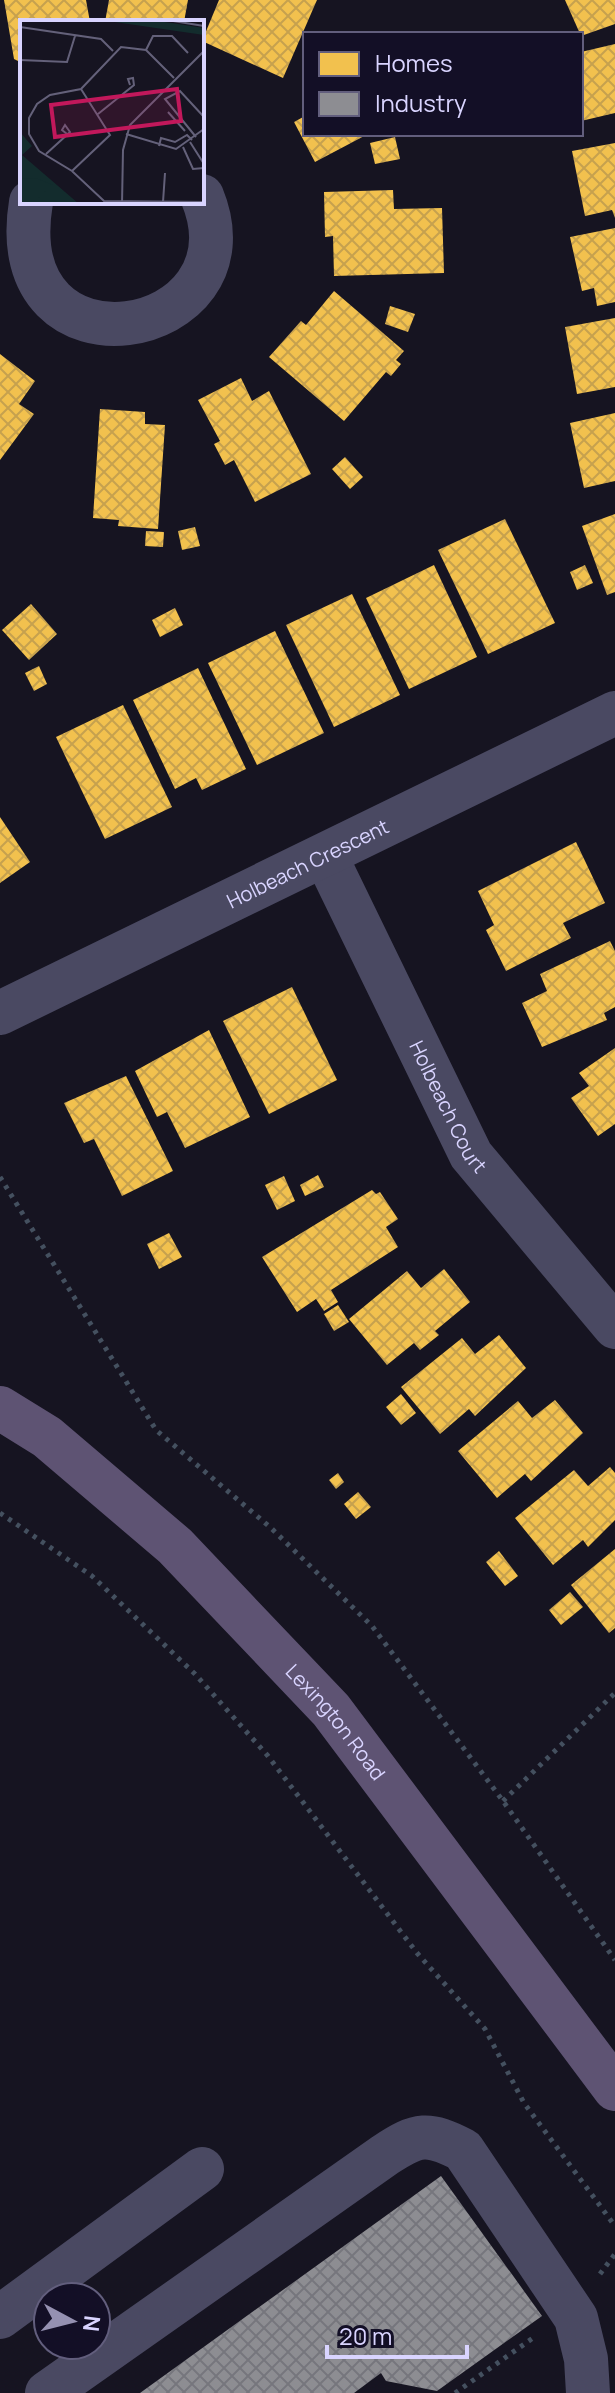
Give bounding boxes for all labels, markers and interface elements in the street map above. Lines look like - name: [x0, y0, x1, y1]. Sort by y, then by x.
- inset map: [20, 20, 204, 204]
- legend: [303, 32, 583, 136]
- text: Homes: [375, 46, 453, 79]
- text: Industry: [375, 86, 467, 119]
- street label: Holbeach Crescent: [222, 812, 393, 914]
- street label: Holbeach Court: [404, 1036, 494, 1178]
- street label: Lexington Road: [280, 1658, 392, 1785]
- north arrow: [32, 2281, 112, 2361]
- scale bar: [327, 2309, 467, 2359]
- text: N: [76, 2314, 108, 2333]
- text: 20 m: [339, 2319, 392, 2352]

